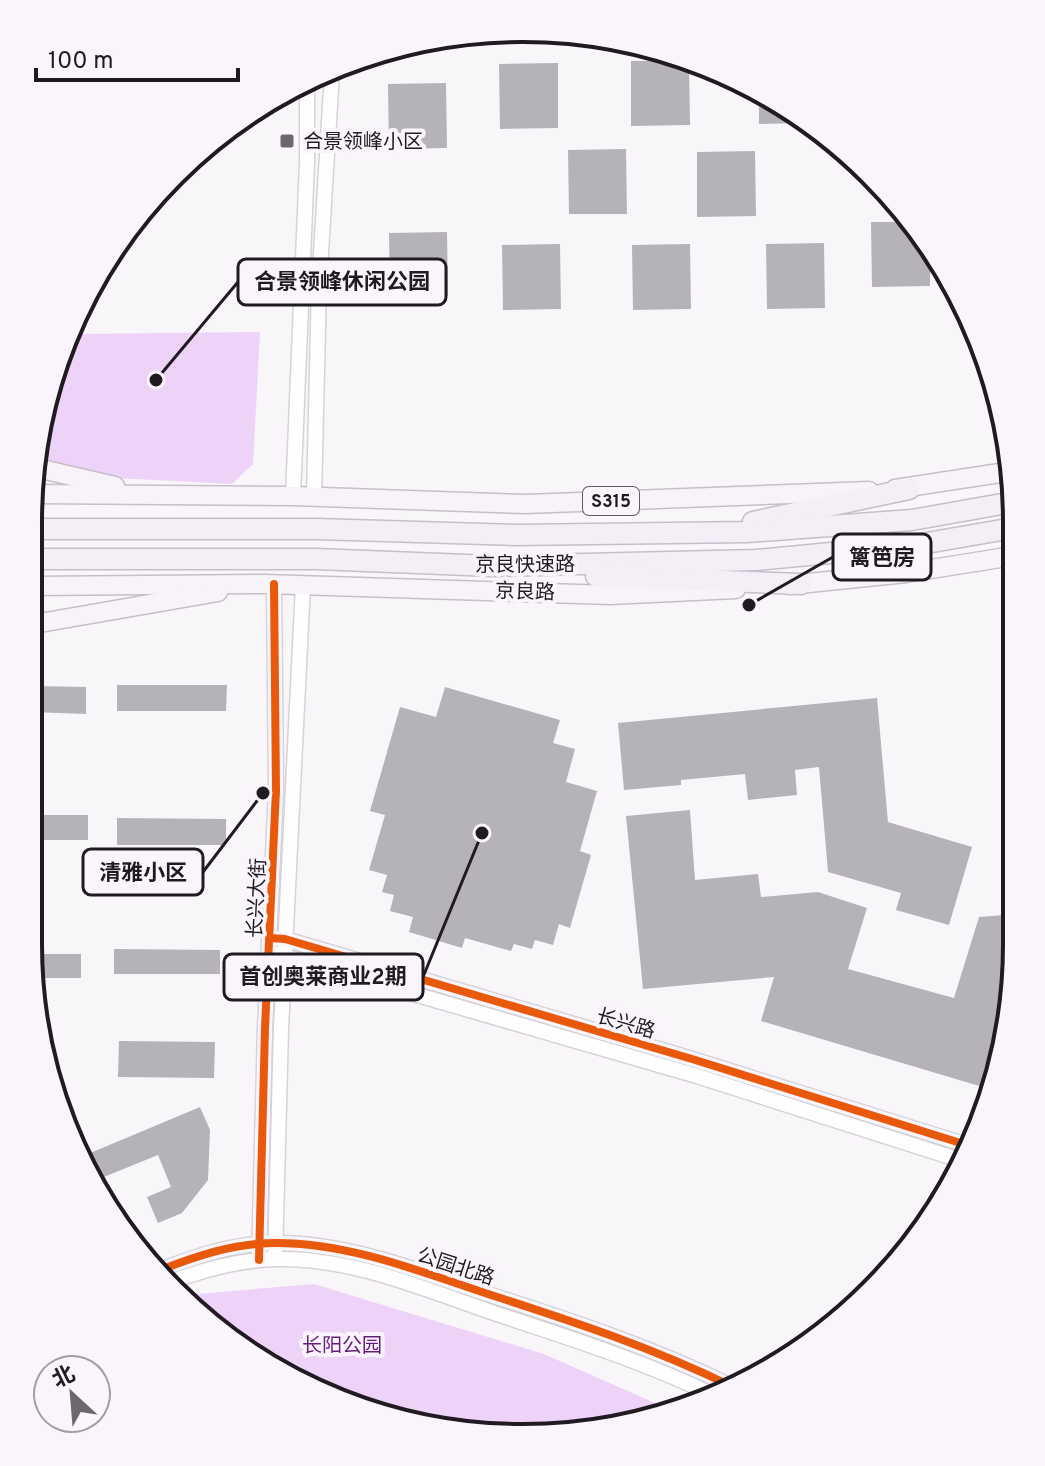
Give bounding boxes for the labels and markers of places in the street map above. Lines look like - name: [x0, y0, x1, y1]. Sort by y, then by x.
- place label: 合景领峰小区: [303, 130, 423, 156]
- marker: 合景领峰小区: [278, 132, 296, 150]
- callout: 合景领峰休闲公园: [238, 259, 446, 305]
- callout: 篱笆房: [833, 534, 931, 580]
- callout: 清雅小区: [83, 849, 203, 895]
- callout: 首创奥莱商业2期: [224, 954, 423, 1000]

